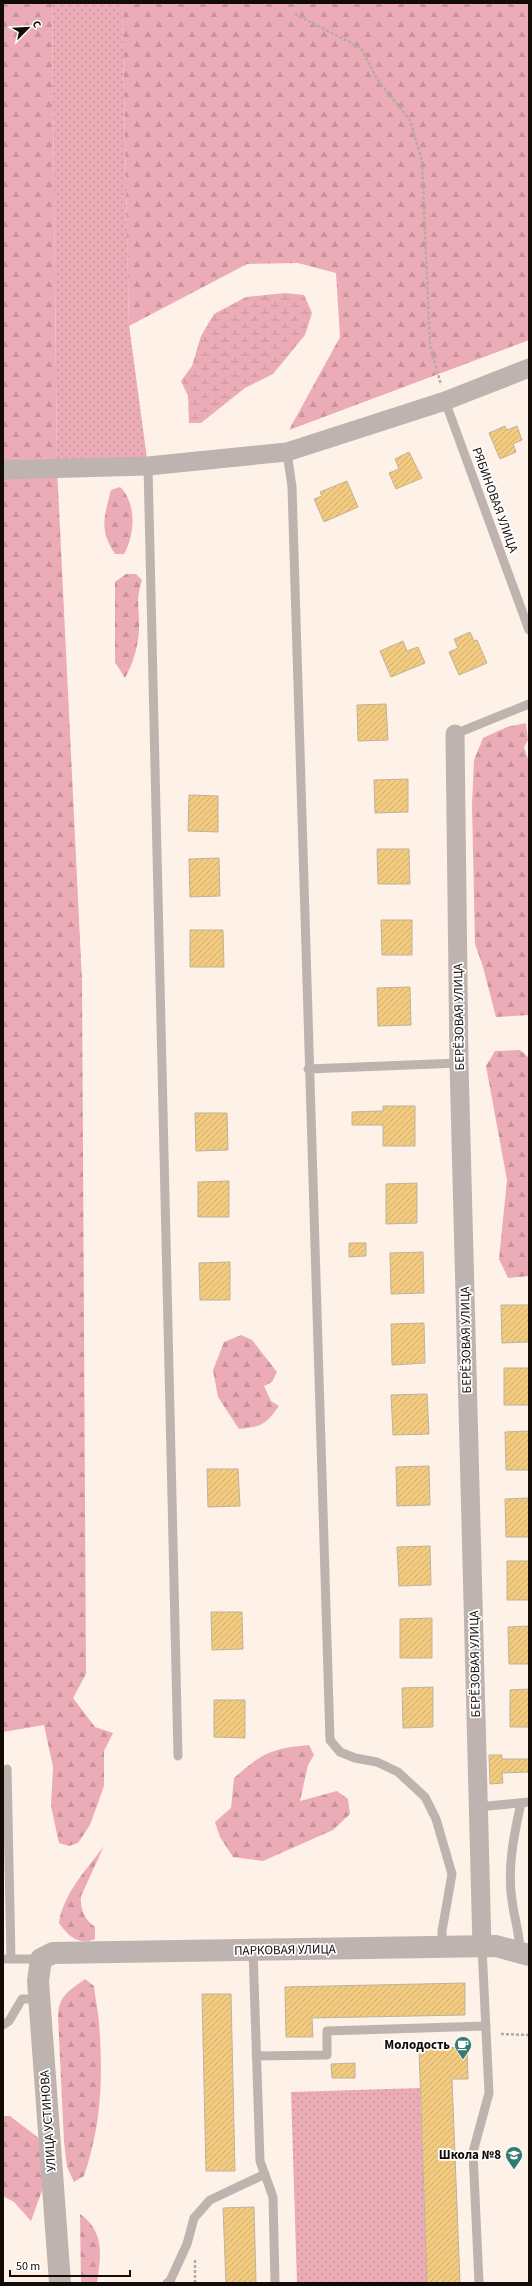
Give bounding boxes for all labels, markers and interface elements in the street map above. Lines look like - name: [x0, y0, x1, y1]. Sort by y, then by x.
- north arrow: [8, 8, 48, 48]
- text: С: [29, 18, 45, 31]
- street label: РЯБИНОВАЯ УЛИЦА: [468, 445, 523, 556]
- street label: БЕРЁЗОВАЯ УЛИЦА: [449, 962, 469, 1071]
- street label: БЕРЁЗОВАЯ УЛИЦА: [456, 1285, 476, 1394]
- street label: БЕРЁЗОВАЯ УЛИЦА: [465, 1609, 485, 1718]
- street label: ПАРКОВАЯ УЛИЦА: [234, 1940, 337, 1960]
- cafe icon: Молодость: [453, 2035, 473, 2060]
- place label: Молодость: [384, 2036, 450, 2054]
- street label: УЛИЦА УСТИНОВА: [35, 2069, 61, 2172]
- school or university icon: Школа №8: [504, 2145, 524, 2170]
- place label: Школа №8: [439, 2146, 501, 2164]
- scale bar: [10, 2252, 130, 2278]
- text: 50 m: [16, 2258, 40, 2275]

